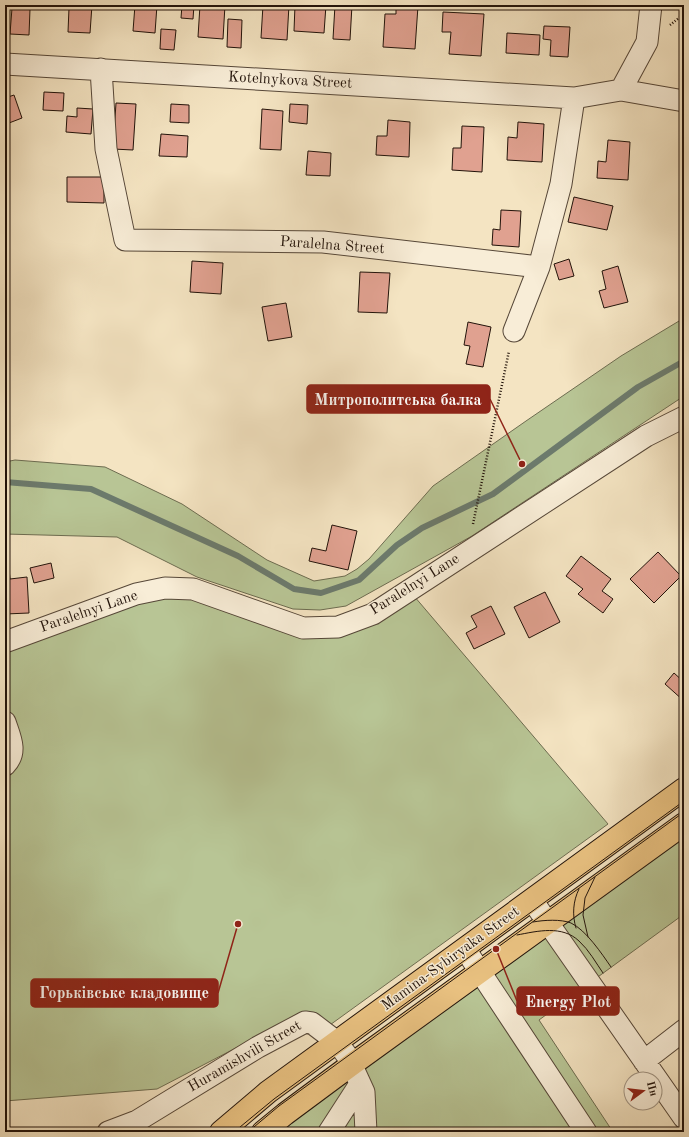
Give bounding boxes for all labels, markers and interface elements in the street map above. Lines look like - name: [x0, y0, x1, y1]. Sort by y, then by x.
- street label: Kotelnykova Street: [227, 70, 353, 92]
- street label: Paralelna Street: [279, 235, 385, 257]
- callout: Митрополитська балка: [307, 385, 490, 413]
- text: Митрополитська балка: [314, 393, 482, 409]
- street label: Paralelnyi Lane: [368, 551, 462, 618]
- street label: Paralelnyi Lane: [38, 588, 140, 636]
- street label: Mamina-Sybiryaka Street: [379, 904, 523, 1014]
- callout: Горьківське кладовище: [31, 979, 218, 1007]
- text: Горьківське кладовище: [39, 986, 209, 1002]
- callout: Energy Plot: [517, 987, 619, 1015]
- text: Energy Plot: [525, 995, 611, 1011]
- street label: Huramishvili Street: [186, 1018, 304, 1096]
- north arrow: [623, 1071, 663, 1111]
- text: Пн: [644, 1080, 658, 1098]

